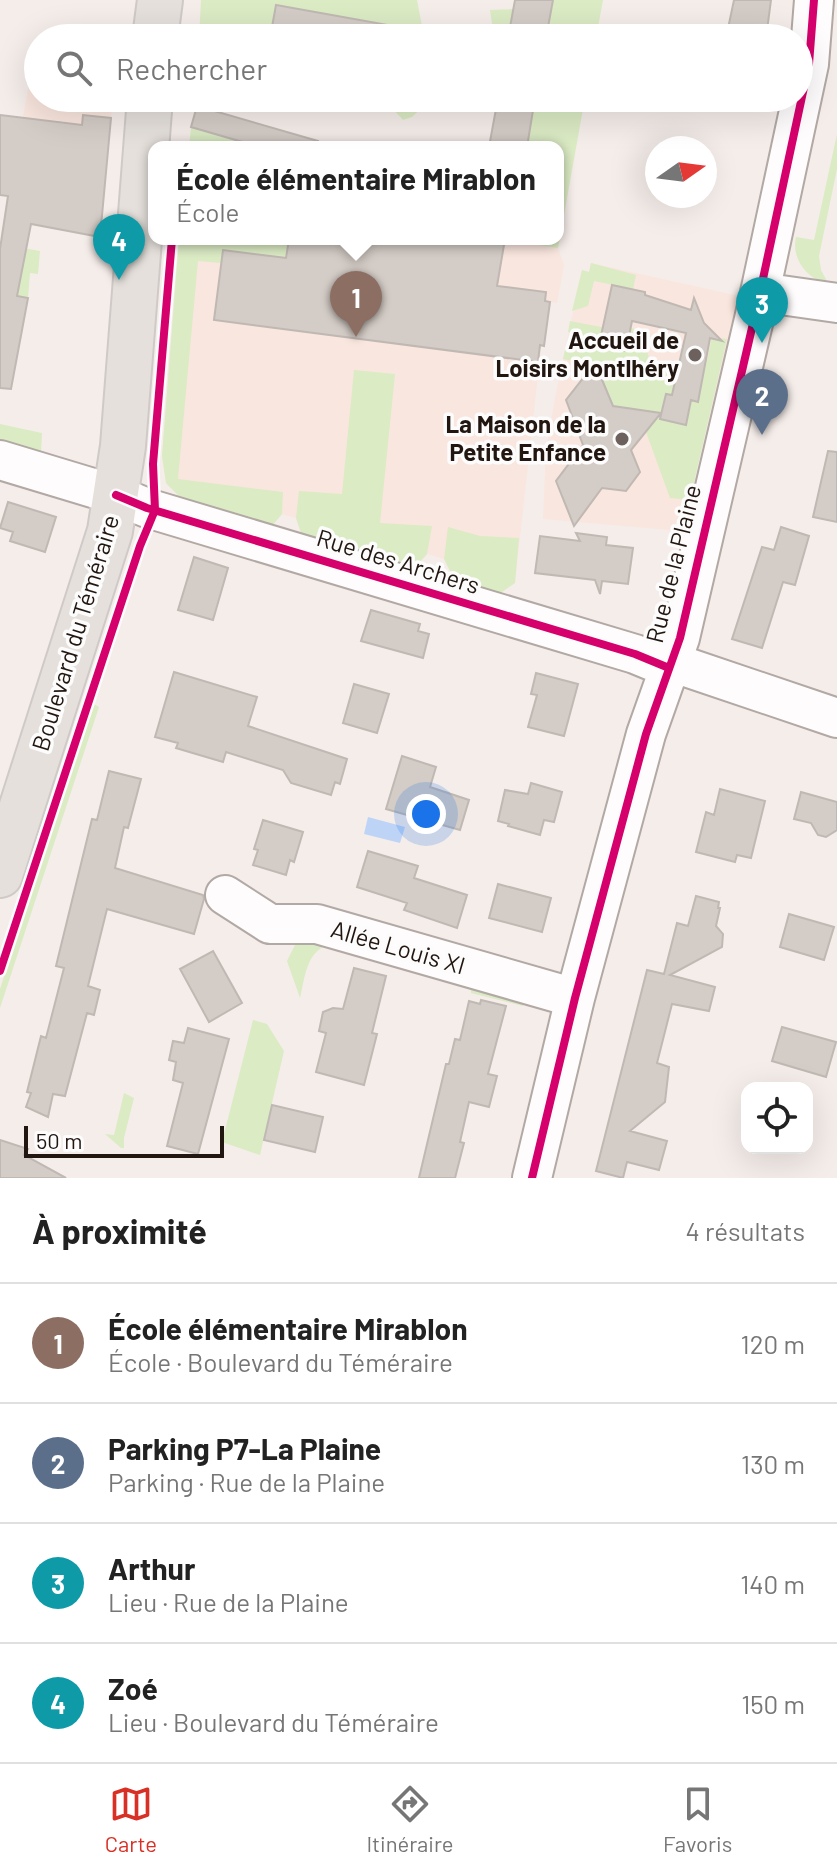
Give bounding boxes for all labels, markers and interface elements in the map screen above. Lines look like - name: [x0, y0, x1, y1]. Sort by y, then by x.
- search box: [24, 24, 813, 112]
- icon: search: [52, 46, 96, 90]
- text: Rechercher: [116, 50, 267, 86]
- north arrow: [645, 136, 717, 208]
- popup: [148, 141, 564, 245]
- text: École élémentaire Mirablon: [176, 160, 536, 196]
- text: École: [176, 196, 239, 227]
- pin: 4: [93, 214, 145, 280]
- pin: 1: [330, 271, 382, 337]
- pin: 3: [736, 277, 788, 343]
- place label: Accueil de Loisirs Montlhéry: [495, 325, 679, 382]
- marker: Accueil de Loisirs Montlhéry: [686, 346, 704, 364]
- pin: 2: [736, 369, 788, 435]
- place label: La Maison de la Petite Enfance: [445, 409, 606, 466]
- marker: La Maison de la Petite Enfance: [613, 430, 631, 448]
- street label: Rue de la Plaine: [639, 481, 706, 646]
- street label: Boulevard du Téméraire: [25, 511, 124, 754]
- street label: Rue des Archers: [314, 522, 483, 599]
- your location: [406, 794, 446, 834]
- street label: Allée Louis XI: [328, 914, 469, 980]
- map controls: [741, 1082, 813, 1154]
- button: locate: [741, 1082, 813, 1154]
- scale bar: [24, 1122, 224, 1158]
- text: 50 m: [36, 1127, 82, 1153]
- text: À proximité: [32, 1210, 207, 1251]
- text: 4 résultats: [685, 1215, 805, 1246]
- text: École élémentaire Mirablon: [108, 1310, 468, 1346]
- text: 1: [53, 1328, 63, 1359]
- text: 120 m: [741, 1328, 805, 1359]
- text: École · Boulevard du Téméraire: [108, 1346, 453, 1377]
- text: Parking P7-La Plaine: [108, 1430, 381, 1466]
- text: 2: [51, 1448, 65, 1479]
- text: 130 m: [741, 1448, 805, 1479]
- text: Parking · Rue de la Plaine: [108, 1466, 385, 1497]
- text: Arthur: [108, 1550, 195, 1586]
- text: 3: [51, 1568, 65, 1599]
- text: 140 m: [740, 1568, 805, 1599]
- text: Lieu · Rue de la Plaine: [108, 1586, 349, 1617]
- text: Zoé: [108, 1670, 158, 1706]
- text: 4: [50, 1688, 66, 1719]
- text: 150 m: [741, 1688, 805, 1719]
- text: Lieu · Boulevard du Téméraire: [108, 1706, 439, 1737]
- tab: Carte: [105, 1782, 157, 1856]
- tab: Itinéraire: [366, 1782, 454, 1856]
- tab: Favoris: [663, 1782, 732, 1856]

